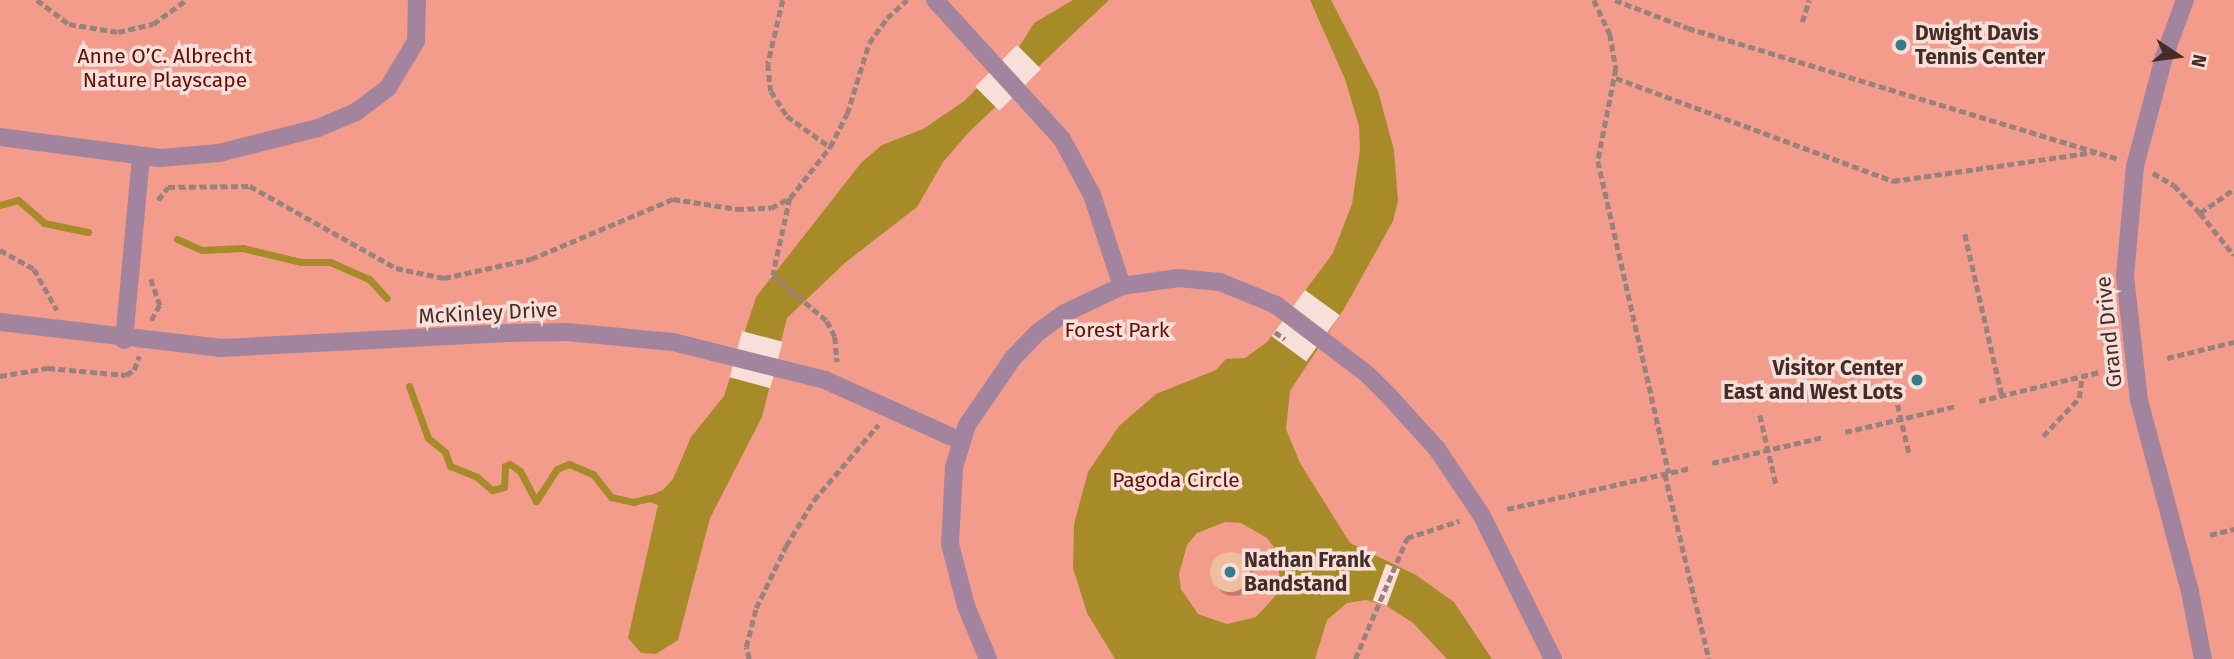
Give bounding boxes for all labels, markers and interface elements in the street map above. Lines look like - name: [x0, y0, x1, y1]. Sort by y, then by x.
- place label: Dwight Davis Tennis Center: [1915, 20, 2045, 70]
- north arrow: [2143, 21, 2213, 91]
- marker: Dwight Davis Tennis Center: [1893, 37, 1909, 53]
- park label: Anne O’C. Albrecht Nature Playscape: [78, 43, 252, 93]
- text: N: [2186, 52, 2212, 70]
- street label: Grand Drive: [2091, 275, 2127, 389]
- street label: McKinley Drive: [418, 297, 558, 329]
- park label: Forest Park: [1064, 317, 1170, 343]
- place label: Visitor Center East and West Lots: [1723, 355, 1903, 405]
- marker: Visitor Center East and West Lots: [1909, 372, 1925, 388]
- park label: Pagoda Circle: [1112, 467, 1240, 493]
- place label: Nathan Frank Bandstand: [1244, 547, 1371, 597]
- marker: Nathan Frank Bandstand: [1222, 564, 1238, 580]

